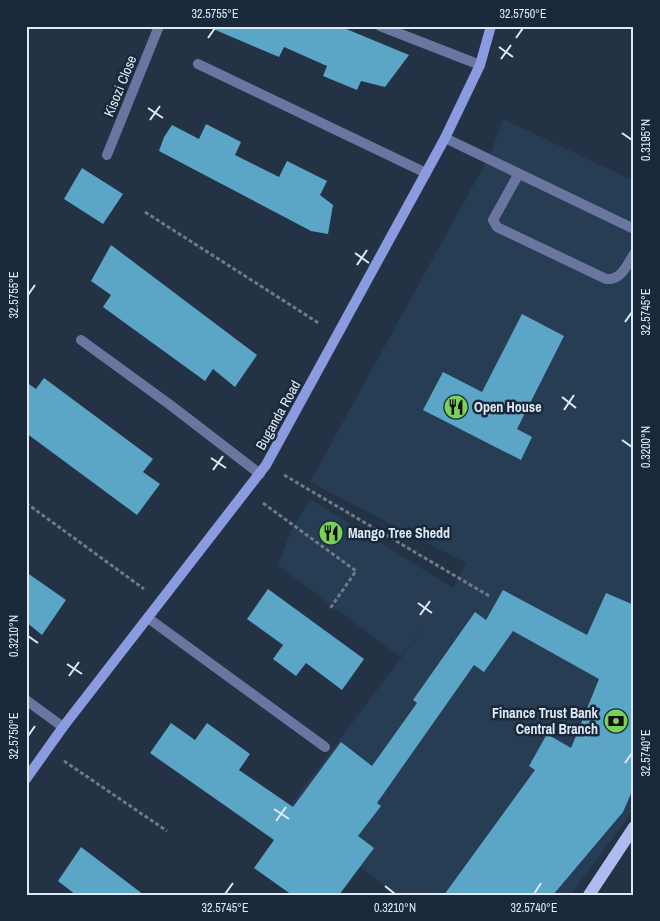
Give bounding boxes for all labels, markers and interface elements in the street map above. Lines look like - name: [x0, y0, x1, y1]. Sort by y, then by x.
- text: 32.5755°E: [192, 6, 238, 22]
- text: 32.5750°E: [500, 6, 546, 22]
- street label: Kisozi Close: [100, 53, 140, 119]
- text: 0.3195°N: [638, 119, 654, 161]
- text: 32.5755°E: [6, 272, 22, 318]
- text: 32.5745°E: [638, 289, 654, 335]
- street label: Buganda Road: [252, 377, 304, 453]
- restaurant icon: Open House: [443, 394, 469, 420]
- place label: Open House: [474, 398, 542, 416]
- text: 0.3200°N: [638, 426, 654, 468]
- restaurant icon: Mango Tree Shedd: [318, 520, 344, 546]
- place label: Mango Tree Shedd: [348, 524, 450, 542]
- text: 0.3210°N: [6, 615, 22, 657]
- place label: Finance Trust Bank Central Branch: [492, 704, 599, 738]
- bank icon: Finance Trust Bank Central Branch: [603, 708, 629, 734]
- text: 32.5750°E: [6, 713, 22, 759]
- text: 32.5740°E: [638, 730, 654, 776]
- text: 32.5745°E: [202, 900, 248, 916]
- text: 0.3210°N: [374, 900, 416, 916]
- text: 32.5740°E: [511, 900, 557, 916]

